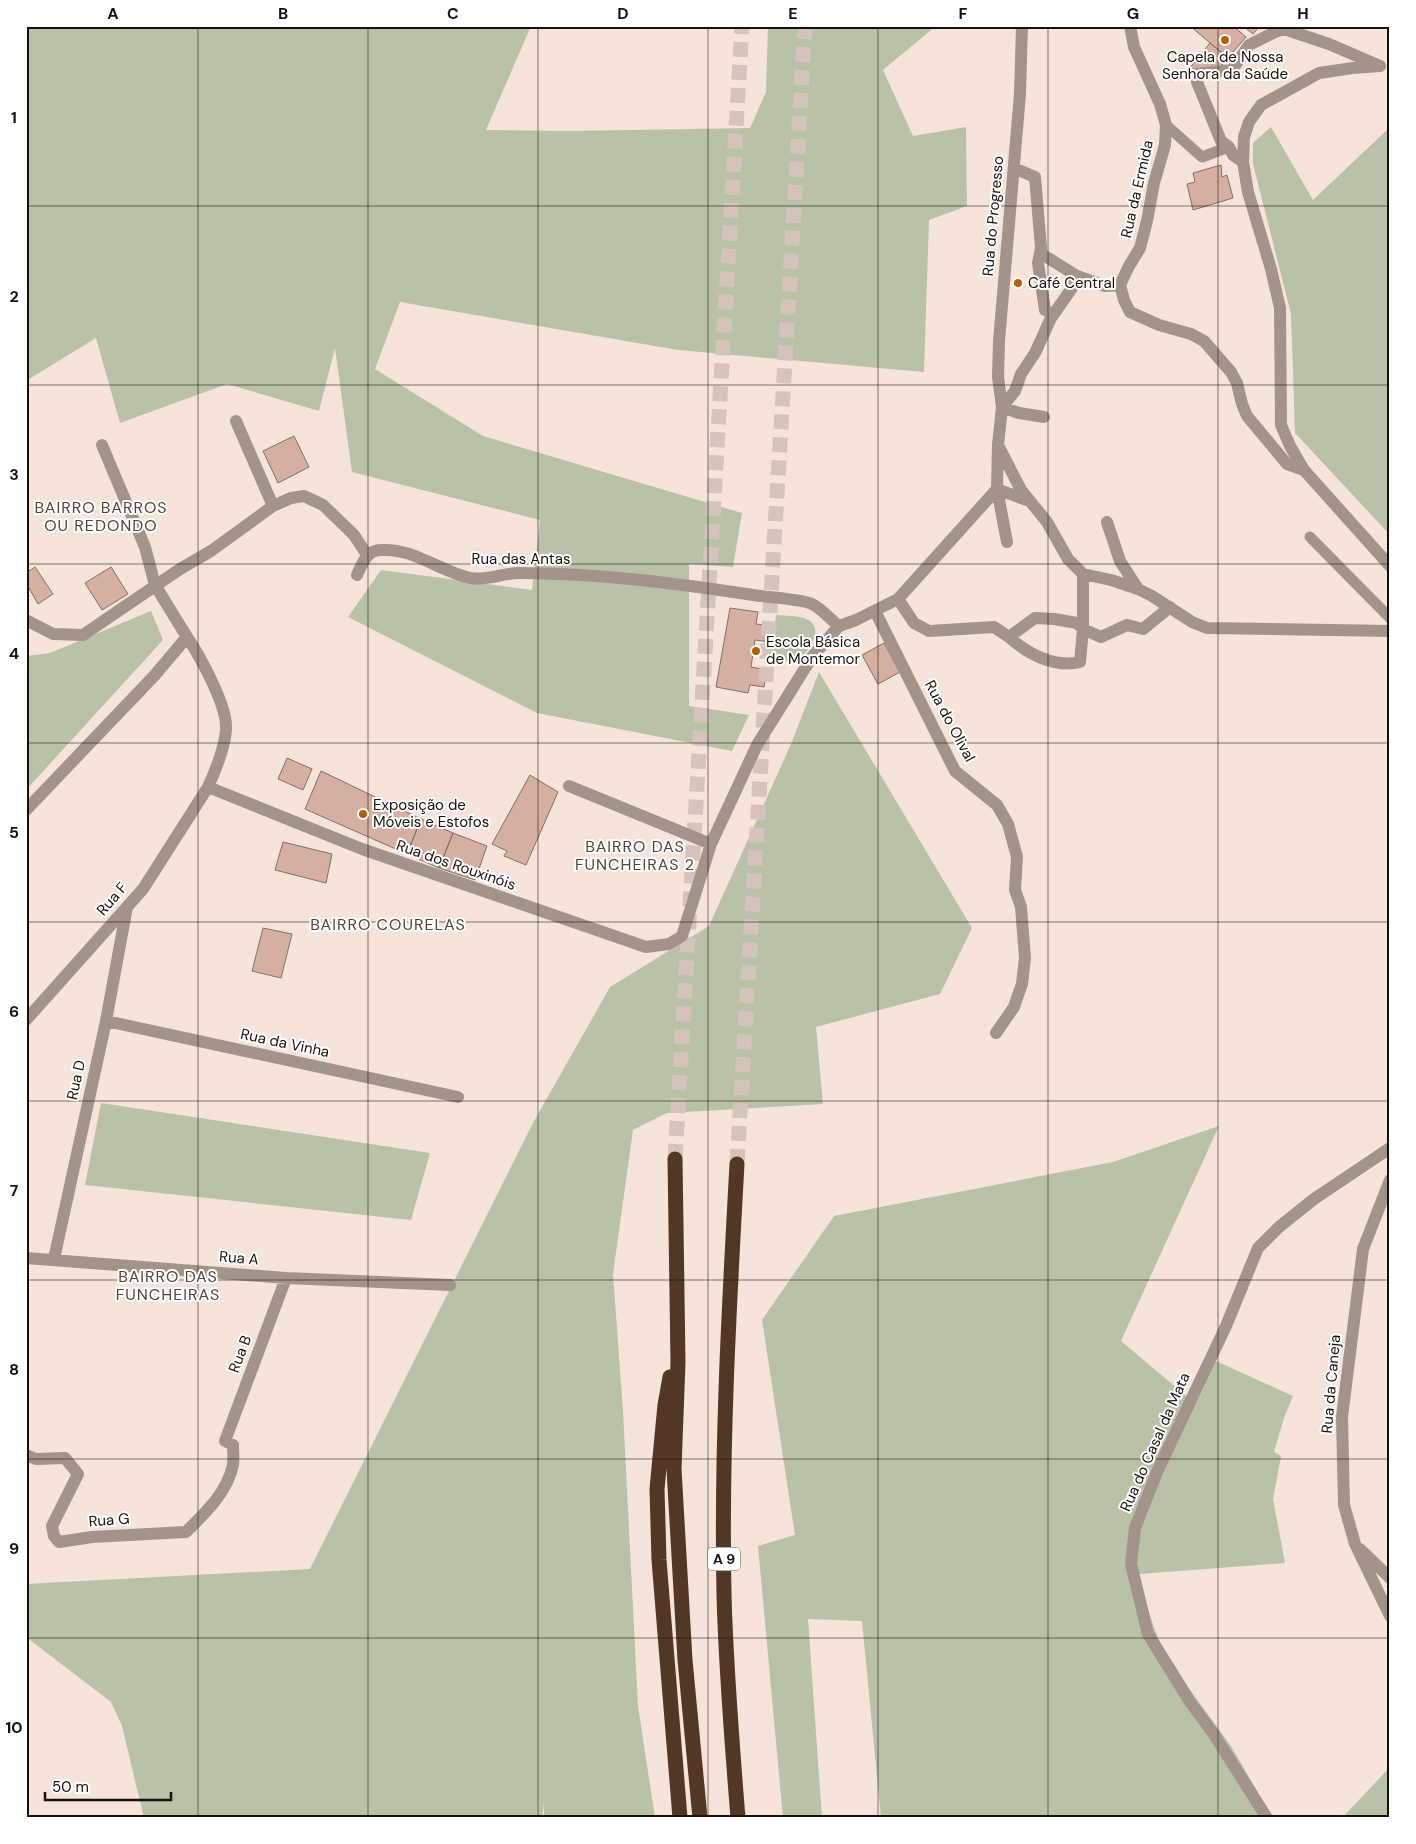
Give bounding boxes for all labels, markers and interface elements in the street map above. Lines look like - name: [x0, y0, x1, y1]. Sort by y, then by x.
- text: A: [107, 3, 119, 24]
- text: B: [278, 3, 288, 24]
- text: C: [447, 3, 459, 24]
- text: D: [617, 3, 629, 24]
- text: E: [788, 3, 798, 24]
- text: F: [959, 3, 968, 24]
- text: G: [1127, 3, 1139, 24]
- text: H: [1297, 3, 1309, 24]
- marker: Capela de Nossa Senhora da Saúde: [1219, 34, 1231, 46]
- place label: Capela de Nossa Senhora da Saúde: [1162, 47, 1288, 84]
- text: 1: [11, 107, 17, 128]
- street label: Rua da Ermida: [1116, 138, 1158, 240]
- street label: Rua do Progresso: [978, 155, 1008, 277]
- place label: Café Central: [1028, 273, 1115, 293]
- marker: Café Central: [1012, 277, 1024, 289]
- text: 2: [9, 286, 19, 307]
- text: 3: [9, 464, 19, 485]
- district label: BAIRRO BARROS OU REDONDO: [34, 497, 168, 536]
- street label: Rua das Antas: [472, 549, 570, 569]
- place label: Escola Básica de Montemor: [766, 632, 860, 669]
- text: 4: [9, 643, 19, 664]
- marker: Escola Básica de Montemor: [750, 645, 762, 657]
- street label: Rua do Olival: [920, 677, 980, 765]
- place label: Exposição de Móveis e Estofos: [373, 795, 489, 832]
- marker: Exposição de Móveis e Estofos: [357, 808, 369, 820]
- text: 5: [9, 822, 19, 843]
- street label: Rua dos Rouxinóis: [394, 835, 518, 895]
- district label: BAIRRO DAS FUNCHEIRAS 2: [575, 836, 695, 875]
- street label: Rua F: [92, 878, 132, 920]
- district label: BAIRRO COURELAS: [310, 914, 466, 935]
- text: 6: [9, 1001, 19, 1022]
- street label: Rua da Vinha: [239, 1024, 331, 1062]
- street label: Rua D: [62, 1058, 90, 1102]
- text: 7: [10, 1180, 19, 1201]
- street label: Rua A: [218, 1246, 260, 1270]
- district label: BAIRRO DAS FUNCHEIRAS: [116, 1266, 220, 1305]
- street label: Rua B: [224, 1332, 256, 1376]
- street label: Rua da Caneja: [1317, 1334, 1345, 1434]
- text: 8: [9, 1359, 19, 1380]
- street label: Rua do Casal da Mata: [1115, 1369, 1195, 1515]
- street label: Rua G: [88, 1509, 130, 1531]
- text: 9: [9, 1538, 19, 1559]
- road number: A 9: [708, 1548, 740, 1570]
- text: 10: [5, 1717, 23, 1738]
- scale bar: [45, 1769, 171, 1801]
- text: 50 m: [52, 1777, 89, 1797]

